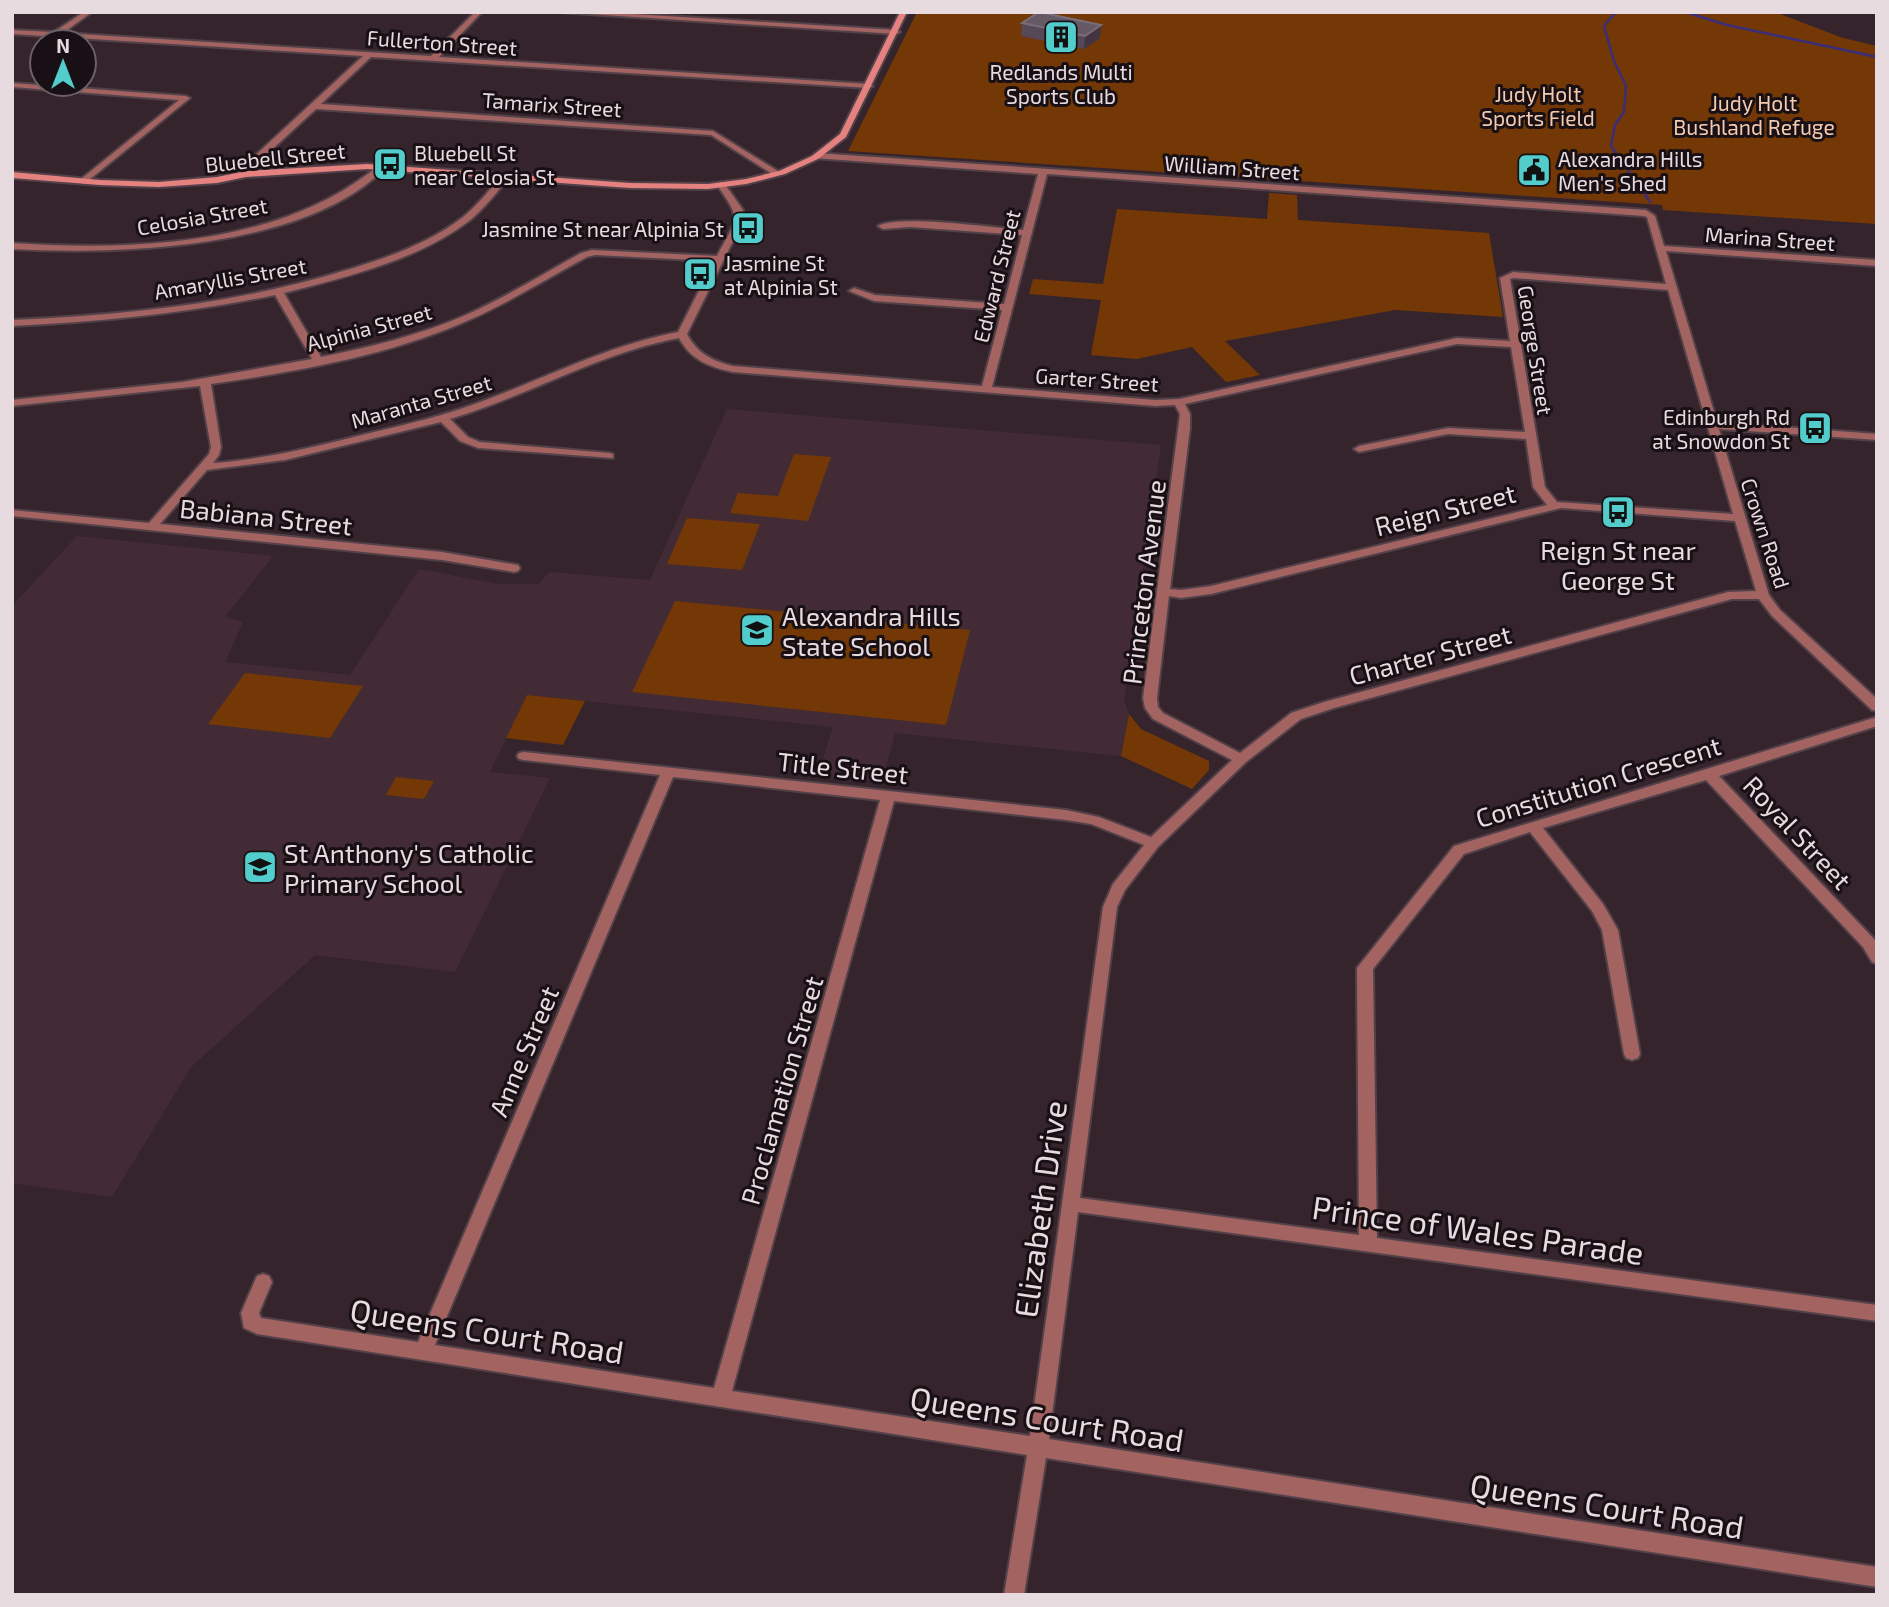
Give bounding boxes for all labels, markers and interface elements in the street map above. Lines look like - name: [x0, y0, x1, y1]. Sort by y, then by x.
- building icon: Redlands Multi Sports Club: [1042, 18, 1080, 56]
- street label: Fullerton Street: [366, 24, 518, 60]
- north arrow: [28, 28, 98, 98]
- text: N: [56, 34, 70, 57]
- place label: Redlands Multi Sports Club: [989, 59, 1133, 108]
- park label: Judy Holt Sports Field: [1481, 81, 1595, 130]
- street label: Tamarix Street: [482, 87, 622, 121]
- park label: Judy Holt Bushland Refuge: [1673, 90, 1835, 139]
- street label: Bluebell Street: [204, 137, 346, 177]
- place label: Bluebell St near Celosia St: [414, 140, 555, 189]
- bus stop icon: Bluebell St near Celosia St: [371, 145, 409, 183]
- place label: Alexandra Hills Men's Shed: [1558, 146, 1702, 195]
- street label: William Street: [1163, 150, 1301, 184]
- public building icon: Alexandra Hills Men's Shed: [1515, 151, 1553, 189]
- street label: Celosia Street: [135, 192, 269, 240]
- street label: Edward Street: [967, 207, 1025, 345]
- bus stop icon: Jasmine St near Alpinia St: [729, 209, 767, 247]
- place label: Jasmine St near Alpinia St: [481, 216, 724, 241]
- street label: Marina Street: [1704, 221, 1836, 255]
- place label: Jasmine St at Alpinia St: [724, 250, 838, 299]
- street label: Amaryllis Street: [152, 252, 308, 304]
- bus stop icon: Jasmine St at Alpinia St: [681, 255, 719, 293]
- street label: George Street: [1513, 284, 1559, 416]
- street label: Alpinia Street: [304, 298, 434, 356]
- street label: Garter Street: [1035, 362, 1159, 396]
- street label: Maranta Street: [348, 369, 494, 433]
- place label: Edinburgh Rd at Snowdon St: [1652, 404, 1790, 453]
- bus stop icon: Edinburgh Rd at Snowdon St: [1796, 409, 1834, 447]
- street label: Crown Road: [1736, 475, 1796, 591]
- street label: Reign Street: [1371, 477, 1519, 541]
- street label: Princeton Avenue: [1115, 478, 1171, 686]
- street label: Babiana Street: [178, 492, 354, 540]
- bus stop icon: Reign St near George St: [1599, 493, 1637, 531]
- place label: Reign St near George St: [1540, 534, 1696, 595]
- place label: Alexandra Hills State School: [782, 600, 961, 661]
- school or university icon: Alexandra Hills State School: [738, 611, 776, 649]
- street label: Charter Street: [1346, 617, 1514, 691]
- street label: Constitution Crescent: [1472, 729, 1724, 833]
- street label: Title Street: [776, 745, 910, 789]
- street label: Royal Street: [1738, 769, 1858, 895]
- place label: St Anthony's Catholic Primary School: [284, 837, 534, 898]
- school or university icon: St Anthony's Catholic Primary School: [241, 848, 279, 886]
- street label: Proclamation Street: [734, 972, 828, 1208]
- street label: Anne Street: [482, 981, 564, 1121]
- street label: Elizabeth Drive: [1005, 1098, 1073, 1320]
- street label: Prince of Wales Parade: [1310, 1187, 1646, 1271]
- street label: Queens Court Road: [347, 1290, 627, 1371]
- street label: Queens Court Road: [907, 1378, 1187, 1459]
- street label: Queens Court Road: [1467, 1465, 1747, 1546]

